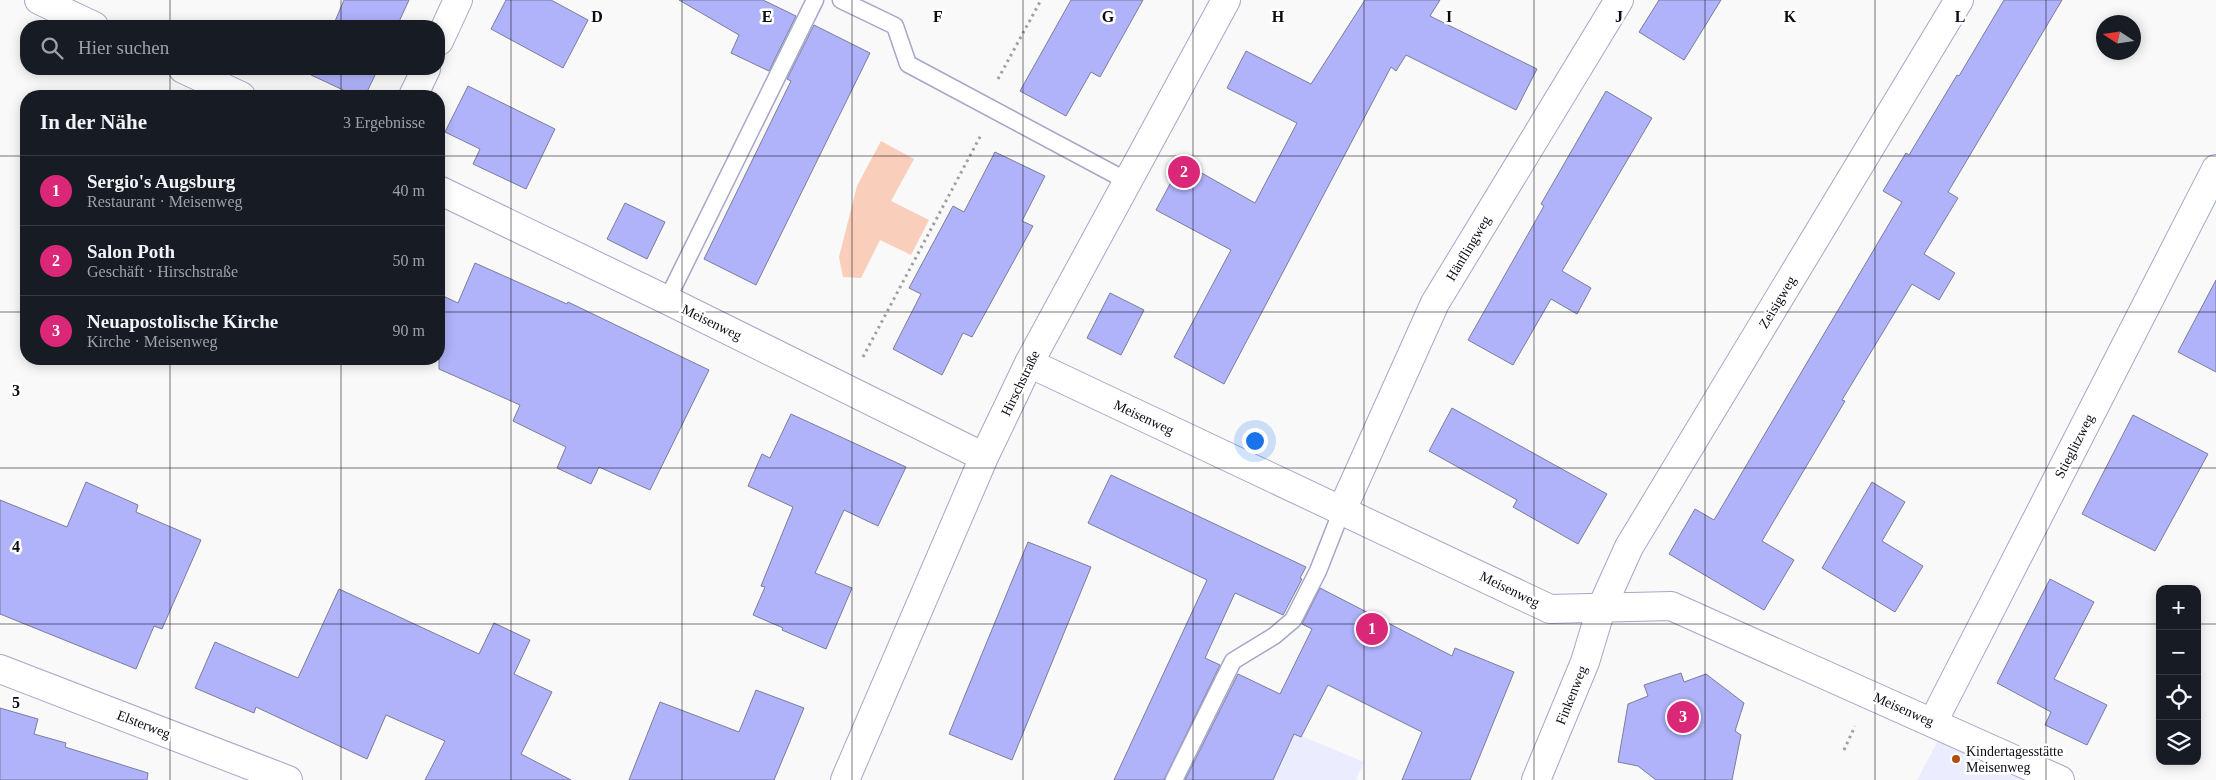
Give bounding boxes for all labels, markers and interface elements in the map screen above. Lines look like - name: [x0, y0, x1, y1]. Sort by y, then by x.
- text: D: [591, 8, 603, 25]
- text: E: [762, 8, 772, 25]
- text: F: [933, 8, 943, 25]
- text: G: [1102, 8, 1115, 25]
- text: H: [1272, 8, 1285, 25]
- text: I: [1446, 8, 1452, 25]
- text: J: [1615, 8, 1623, 25]
- text: K: [1784, 8, 1797, 25]
- text: L: [1955, 8, 1965, 25]
- north arrow: [2096, 15, 2141, 60]
- search box: [20, 20, 445, 75]
- icon: search: [38, 34, 66, 62]
- text: Hier suchen: [78, 37, 169, 58]
- text: In der Nähe: [40, 110, 147, 134]
- text: 3 Ergebnisse: [343, 114, 425, 131]
- pin: 2: [1168, 153, 1200, 191]
- text: Sergio's Augsburg: [87, 171, 235, 192]
- text: 1: [52, 182, 60, 199]
- text: 40 m: [393, 182, 425, 199]
- text: Restaurant · Meisenweg: [87, 193, 243, 210]
- street label: Hänflingweg: [1443, 213, 1494, 283]
- text: Salon Poth: [87, 241, 175, 262]
- text: 2: [52, 252, 60, 269]
- text: 50 m: [393, 252, 425, 269]
- text: Geschäft · Hirschstraße: [87, 263, 238, 280]
- street label: Zeisigweg: [1756, 273, 1799, 331]
- street label: Meisenweg: [679, 302, 744, 343]
- text: Neuapostolische Kirche: [87, 311, 278, 332]
- text: 3: [52, 322, 60, 339]
- text: 90 m: [393, 322, 425, 339]
- text: Kirche · Meisenweg: [87, 333, 218, 350]
- street label: Hirschstraße: [998, 348, 1043, 418]
- text: 3: [12, 382, 20, 399]
- street label: Meisenweg: [1111, 397, 1176, 438]
- street label: Stieglitzweg: [2052, 412, 2097, 481]
- your location: [1242, 428, 1268, 454]
- text: 4: [12, 538, 20, 555]
- street label: Meisenweg: [1477, 569, 1542, 610]
- map controls: [2156, 585, 2201, 765]
- button: +: [2156, 585, 2201, 630]
- pin: 1: [1356, 610, 1388, 648]
- button: −: [2156, 630, 2201, 675]
- street label: Finkenweg: [1553, 664, 1590, 727]
- button: locate: [2156, 675, 2201, 720]
- street label: Meisenweg: [1871, 689, 1936, 729]
- text: 5: [12, 694, 20, 711]
- pin: 3: [1667, 698, 1699, 736]
- street label: Elsterweg: [115, 707, 173, 742]
- button: layers: [2156, 720, 2201, 765]
- place label: Kindertagesstätte Meisenweg: [1966, 744, 2063, 775]
- marker: Kindertagesstätte Meisenweg: [1950, 753, 1962, 765]

